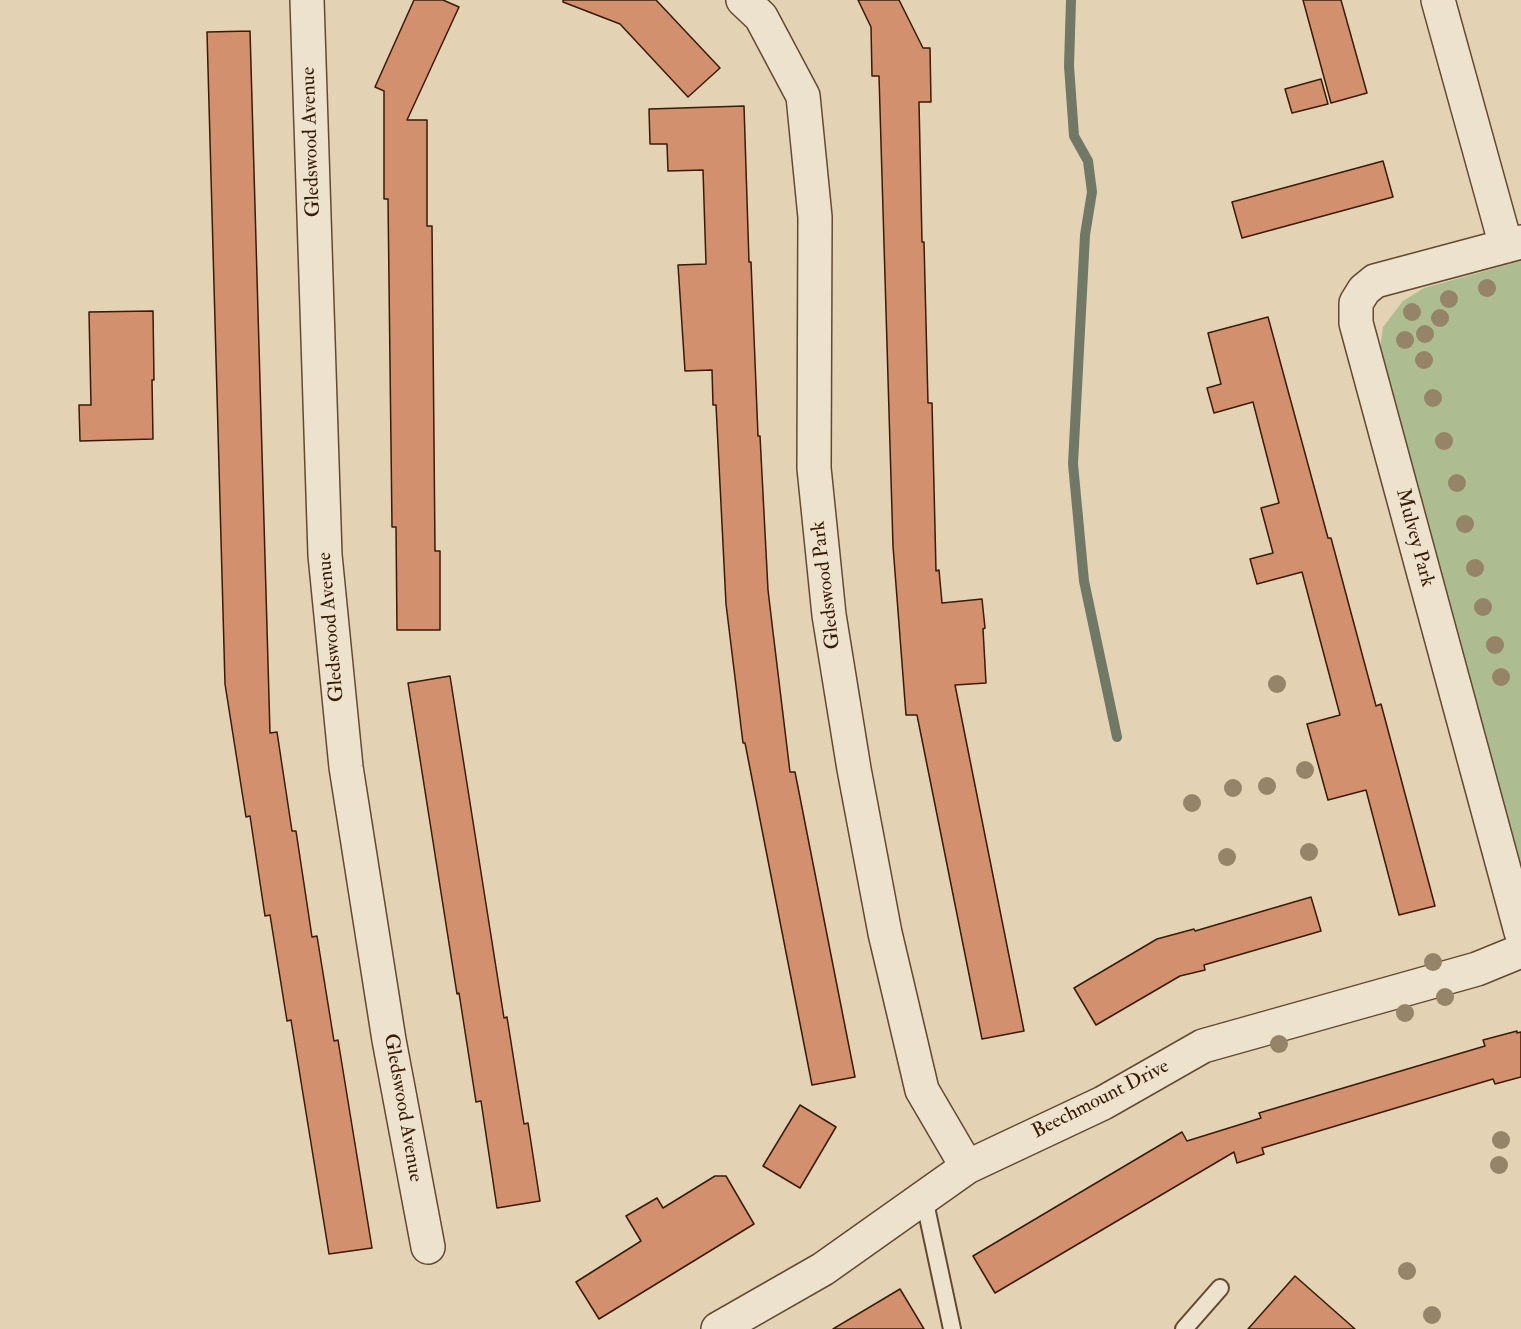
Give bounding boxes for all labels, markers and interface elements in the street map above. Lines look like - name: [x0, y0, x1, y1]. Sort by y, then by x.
- street label: Gledswood Avenue: [297, 66, 327, 218]
- street label: Mulvey Park: [1389, 486, 1439, 590]
- street label: Gledswood Park: [807, 520, 847, 650]
- street label: Gledswood Avenue: [313, 551, 351, 703]
- street label: Gledswood Avenue: [377, 1032, 427, 1184]
- street label: Beechmount Drive: [1029, 1055, 1173, 1145]

